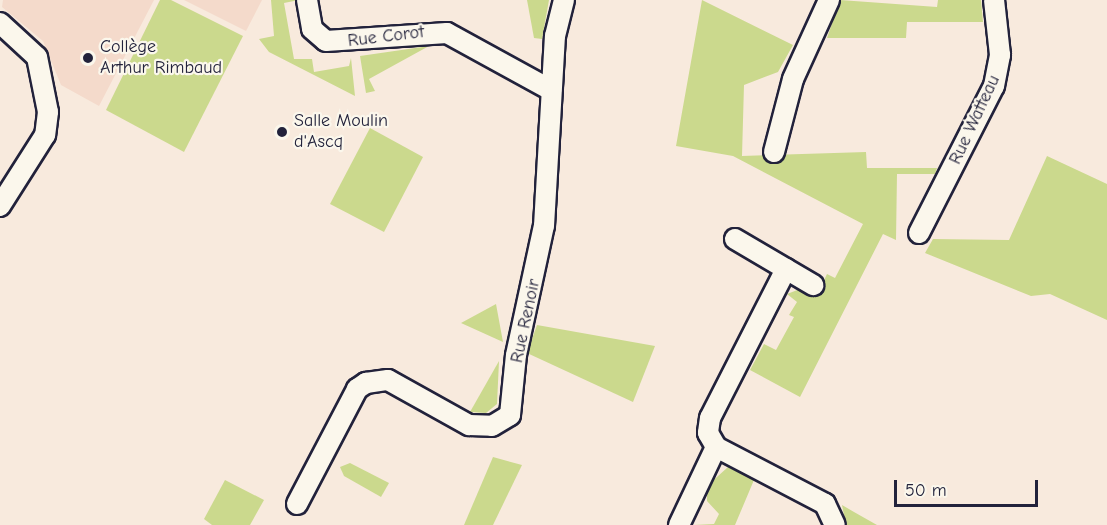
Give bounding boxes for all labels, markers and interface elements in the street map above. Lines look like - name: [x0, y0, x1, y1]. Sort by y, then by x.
- street label: Rue Corot: [347, 22, 425, 52]
- place label: Collège Arthur Rimbaud: [100, 37, 222, 80]
- marker: Collège Arthur Rimbaud: [81, 51, 95, 65]
- street label: Rue Watteau: [945, 72, 1005, 168]
- place label: Salle Moulin d'Ascq: [294, 111, 388, 154]
- marker: Salle Moulin d'Ascq: [275, 125, 289, 139]
- street label: Rue Renoir: [507, 277, 545, 365]
- scale bar: [897, 468, 1041, 506]
- text: 50 m: [905, 480, 947, 501]

